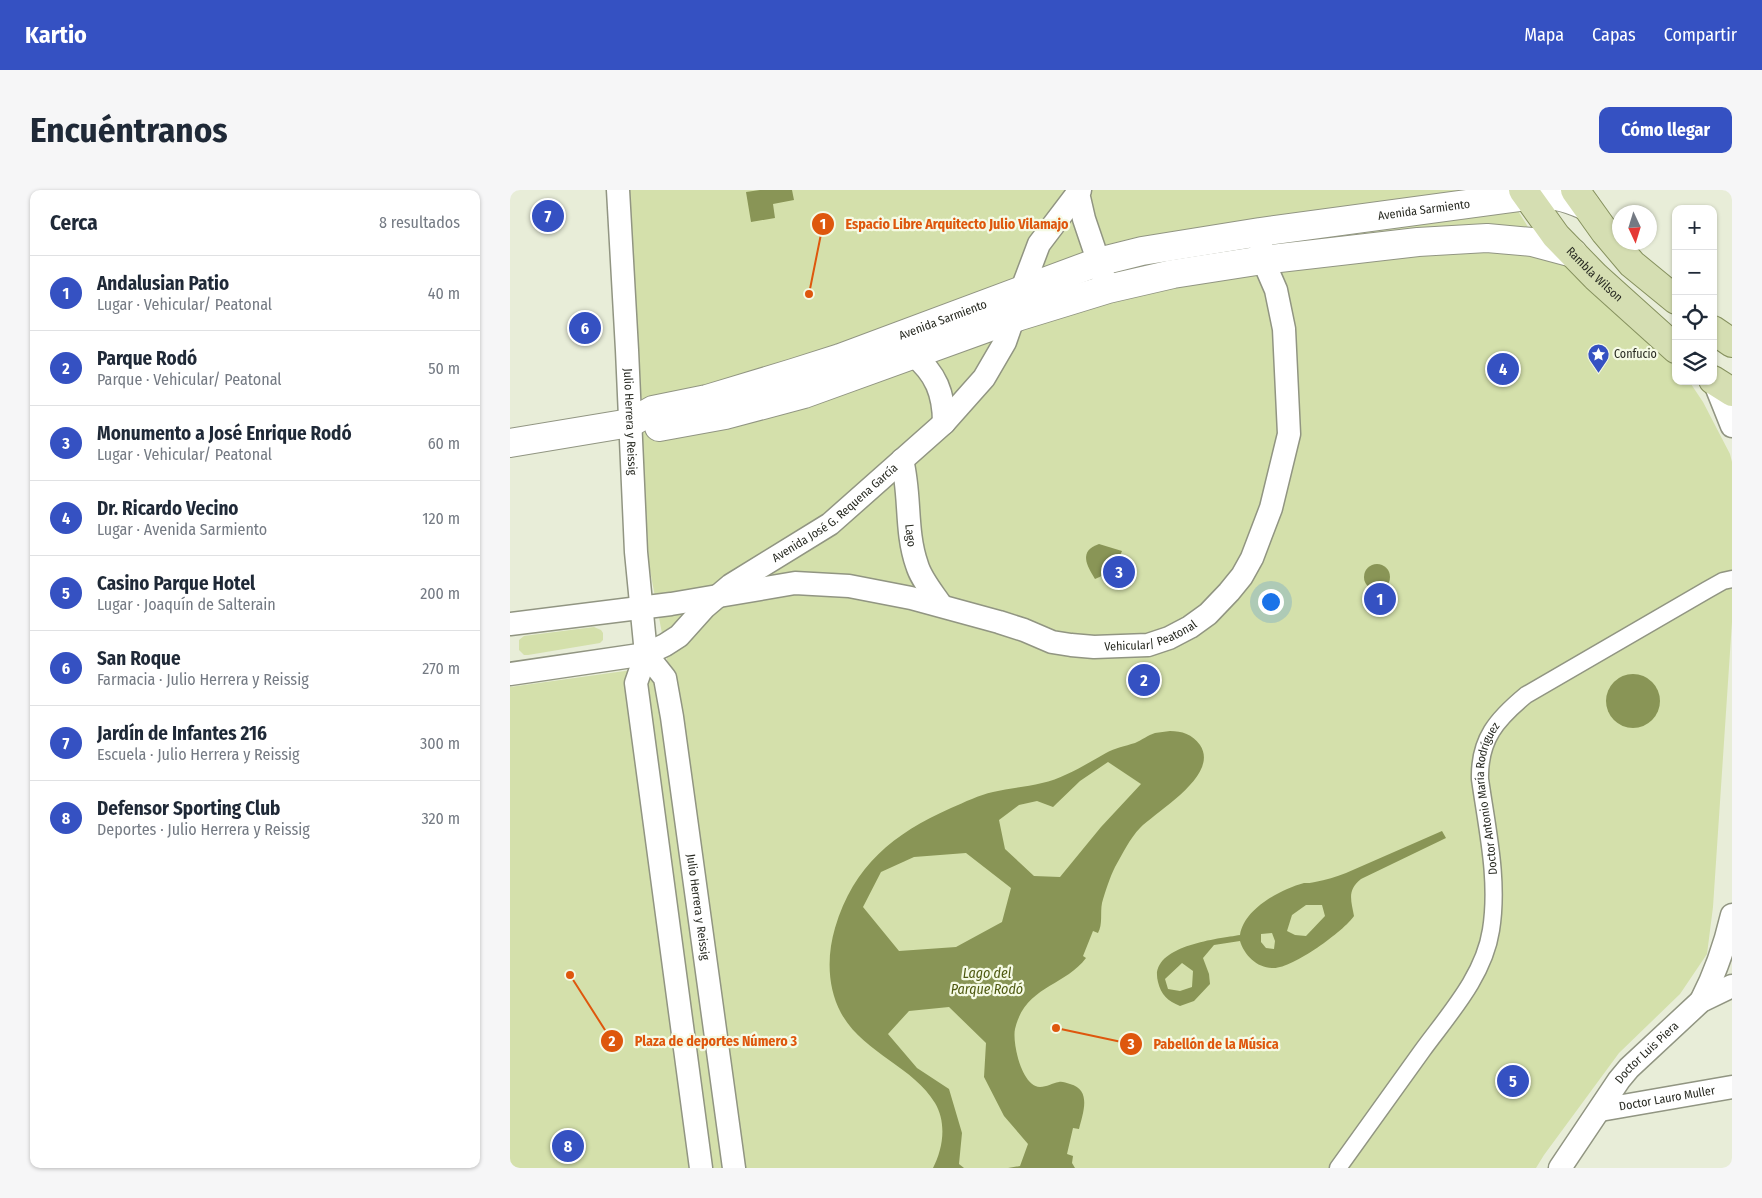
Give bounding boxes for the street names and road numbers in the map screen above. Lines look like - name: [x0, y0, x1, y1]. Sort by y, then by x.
- street label: Avenida Sarmiento: [1377, 197, 1471, 223]
- street label: Rambla Wilson: [1564, 244, 1626, 305]
- street label: Avenida Sarmiento: [897, 297, 989, 342]
- street label: Julio Herrera y Reissig: [621, 368, 640, 476]
- street label: Avenida José G. Requena García: [770, 460, 900, 565]
- street label: Lago: [902, 524, 919, 548]
- street label: Vehicular/ Peatonal: [1104, 617, 1200, 654]
- street label: Doctor Antonio María Rodríguez: [1473, 719, 1503, 875]
- street label: Julio Herrera y Reissig: [684, 853, 712, 961]
- street label: Doctor Luis Piera: [1612, 1019, 1681, 1086]
- street label: Doctor Lauro Muller: [1618, 1083, 1717, 1114]

